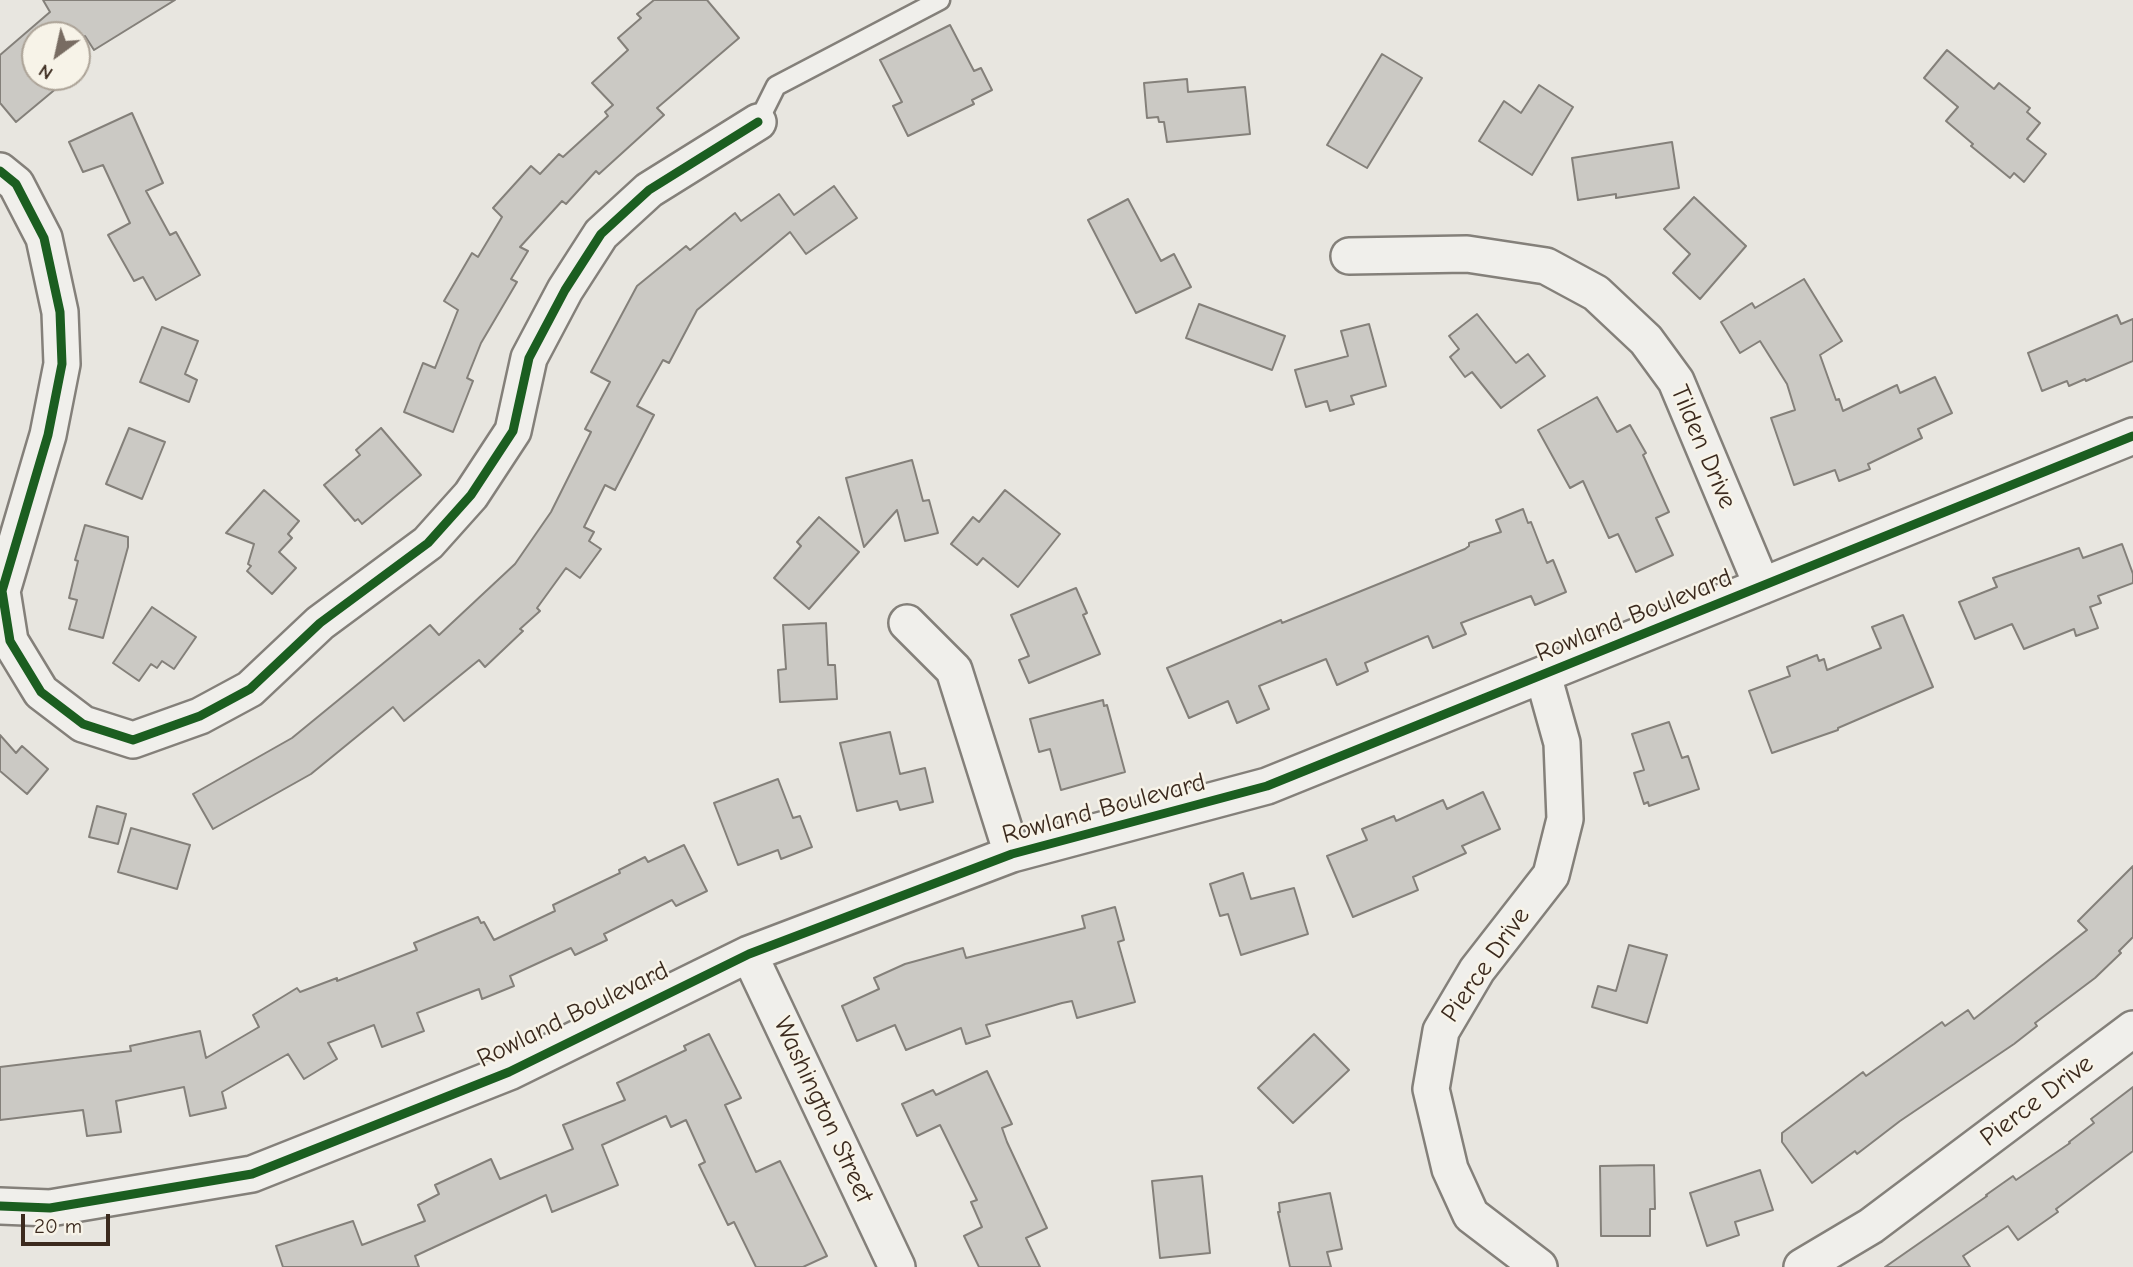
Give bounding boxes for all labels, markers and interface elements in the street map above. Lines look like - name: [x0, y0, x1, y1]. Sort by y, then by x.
- north arrow: [21, 21, 91, 91]
- text: N: [34, 59, 57, 85]
- street label: Tilden Drive: [1663, 381, 1743, 513]
- street label: Rowland Boulevard: [1531, 562, 1737, 670]
- street label: Rowland Boulevard: [999, 767, 1209, 851]
- street label: Pierce Drive: [1435, 901, 1537, 1029]
- street label: Rowland Boulevard: [472, 955, 674, 1075]
- street label: Washington Street: [766, 1012, 880, 1208]
- street label: Pierce Drive: [1974, 1048, 2100, 1154]
- scale bar: [24, 1200, 114, 1244]
- text: 20 m: [34, 1214, 82, 1238]

